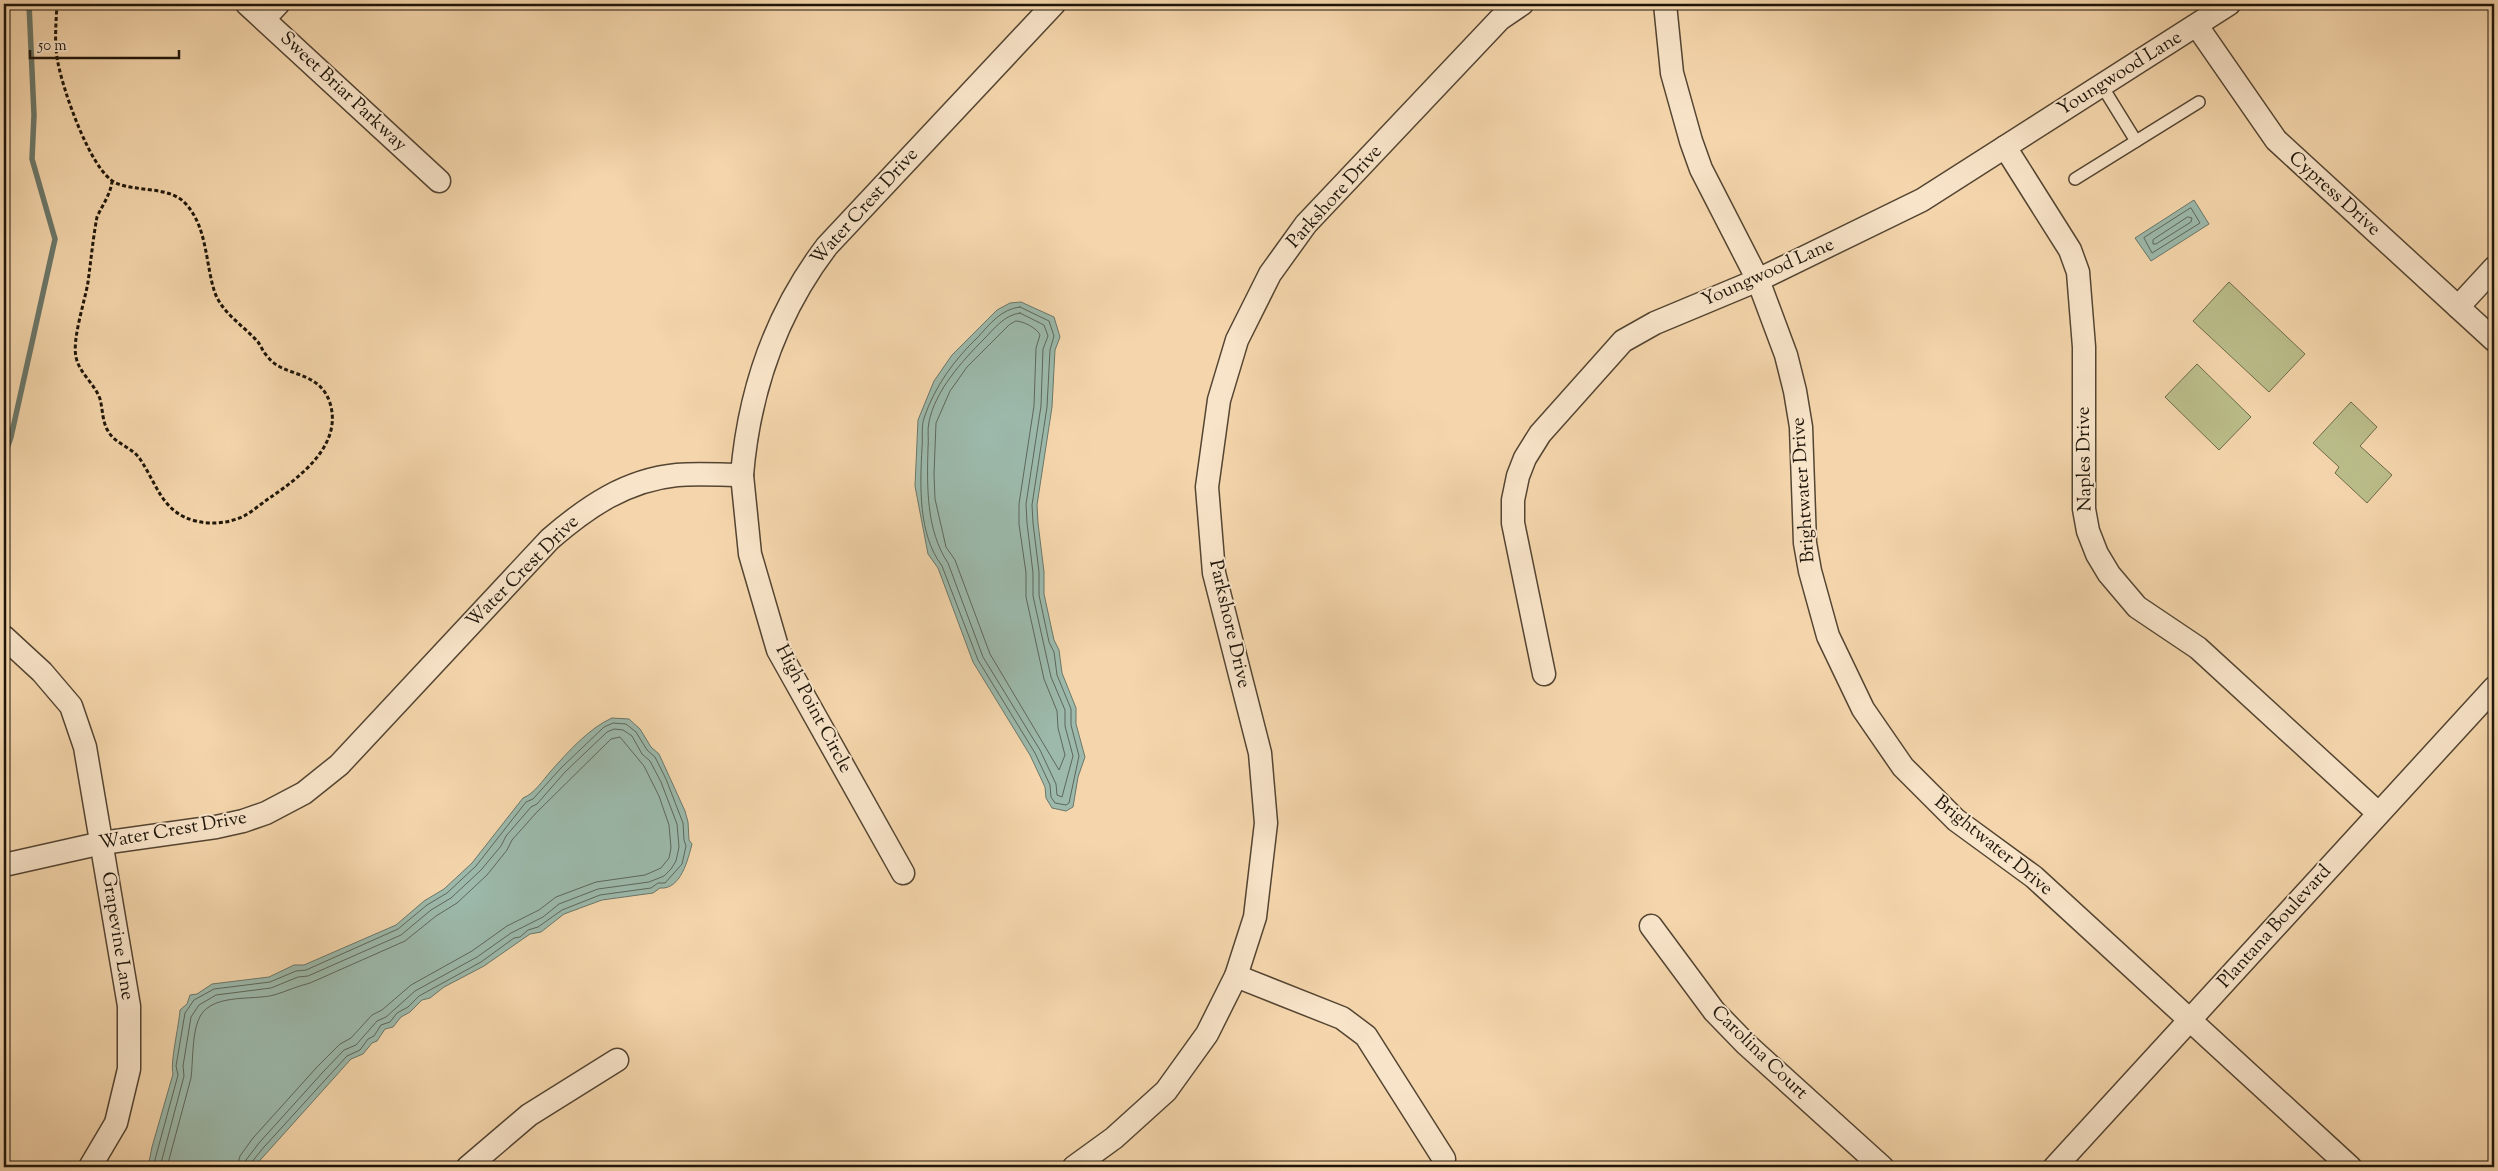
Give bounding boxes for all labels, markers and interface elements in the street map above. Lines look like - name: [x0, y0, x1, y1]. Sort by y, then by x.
- street label: Youngwood Lane: [2052, 25, 2188, 123]
- street label: Sweet Briar Parkway: [273, 26, 413, 159]
- scale bar: [30, 28, 179, 60]
- text: 50 m: [37, 36, 67, 57]
- street label: Parkshore Drive: [1281, 139, 1389, 255]
- street label: Water Crest Drive: [805, 142, 925, 272]
- street label: Cypress Drive: [2282, 145, 2386, 243]
- street label: Youngwood Lane: [1697, 232, 1839, 314]
- street label: Naples Drive: [2071, 406, 2099, 512]
- street label: Brightwater Drive: [1785, 416, 1823, 564]
- street label: Water Crest Drive: [460, 509, 586, 635]
- street label: Parkshore Drive: [1201, 557, 1257, 691]
- street label: High Point Circle: [768, 640, 858, 778]
- street label: Brightwater Drive: [1928, 790, 2058, 903]
- street label: Water Crest Drive: [97, 805, 249, 857]
- street label: Plantana Boulevard: [2212, 859, 2338, 995]
- street label: Grapevine Lane: [94, 870, 141, 1002]
- street label: Carolina Court: [1705, 1000, 1814, 1107]

